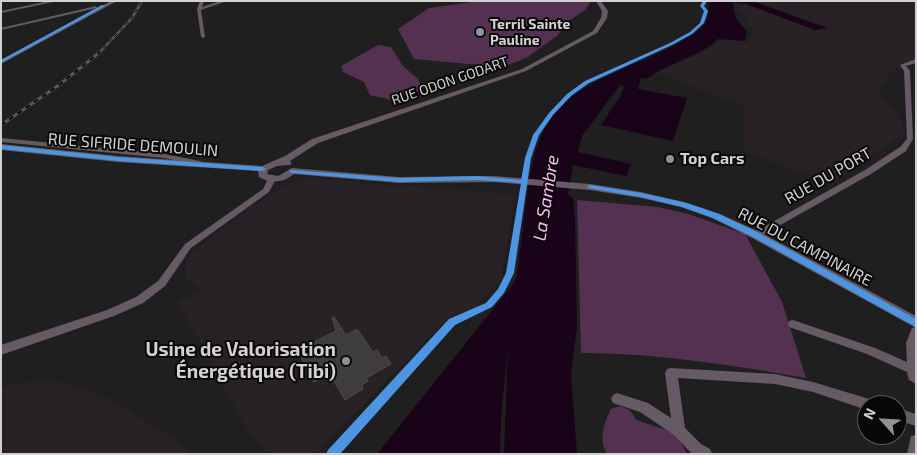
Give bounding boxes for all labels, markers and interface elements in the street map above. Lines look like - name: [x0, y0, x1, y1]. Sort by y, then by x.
- place label: Terril Sainte Pauline: [490, 16, 570, 48]
- marker: Terril Sainte Pauline: [474, 26, 486, 38]
- street label: RUE ODON GODART: [389, 53, 511, 109]
- street label: RUE SIFRIDE DEMOULIN: [47, 129, 219, 161]
- street label: RUE DU PORT: [781, 143, 875, 209]
- place label: Top Cars: [680, 149, 744, 169]
- marker: Top Cars: [664, 153, 676, 165]
- water label: La Sambre: [529, 154, 563, 242]
- street label: RUE DU CAMPINAIRE: [735, 204, 875, 290]
- place label: Usine de Valorisation Énergétique (Tibi): [145, 339, 336, 383]
- marker: Usine de Valorisation Énergétique (Tibi): [340, 355, 352, 367]
- north arrow: [857, 395, 907, 445]
- text: N: [859, 405, 879, 422]

